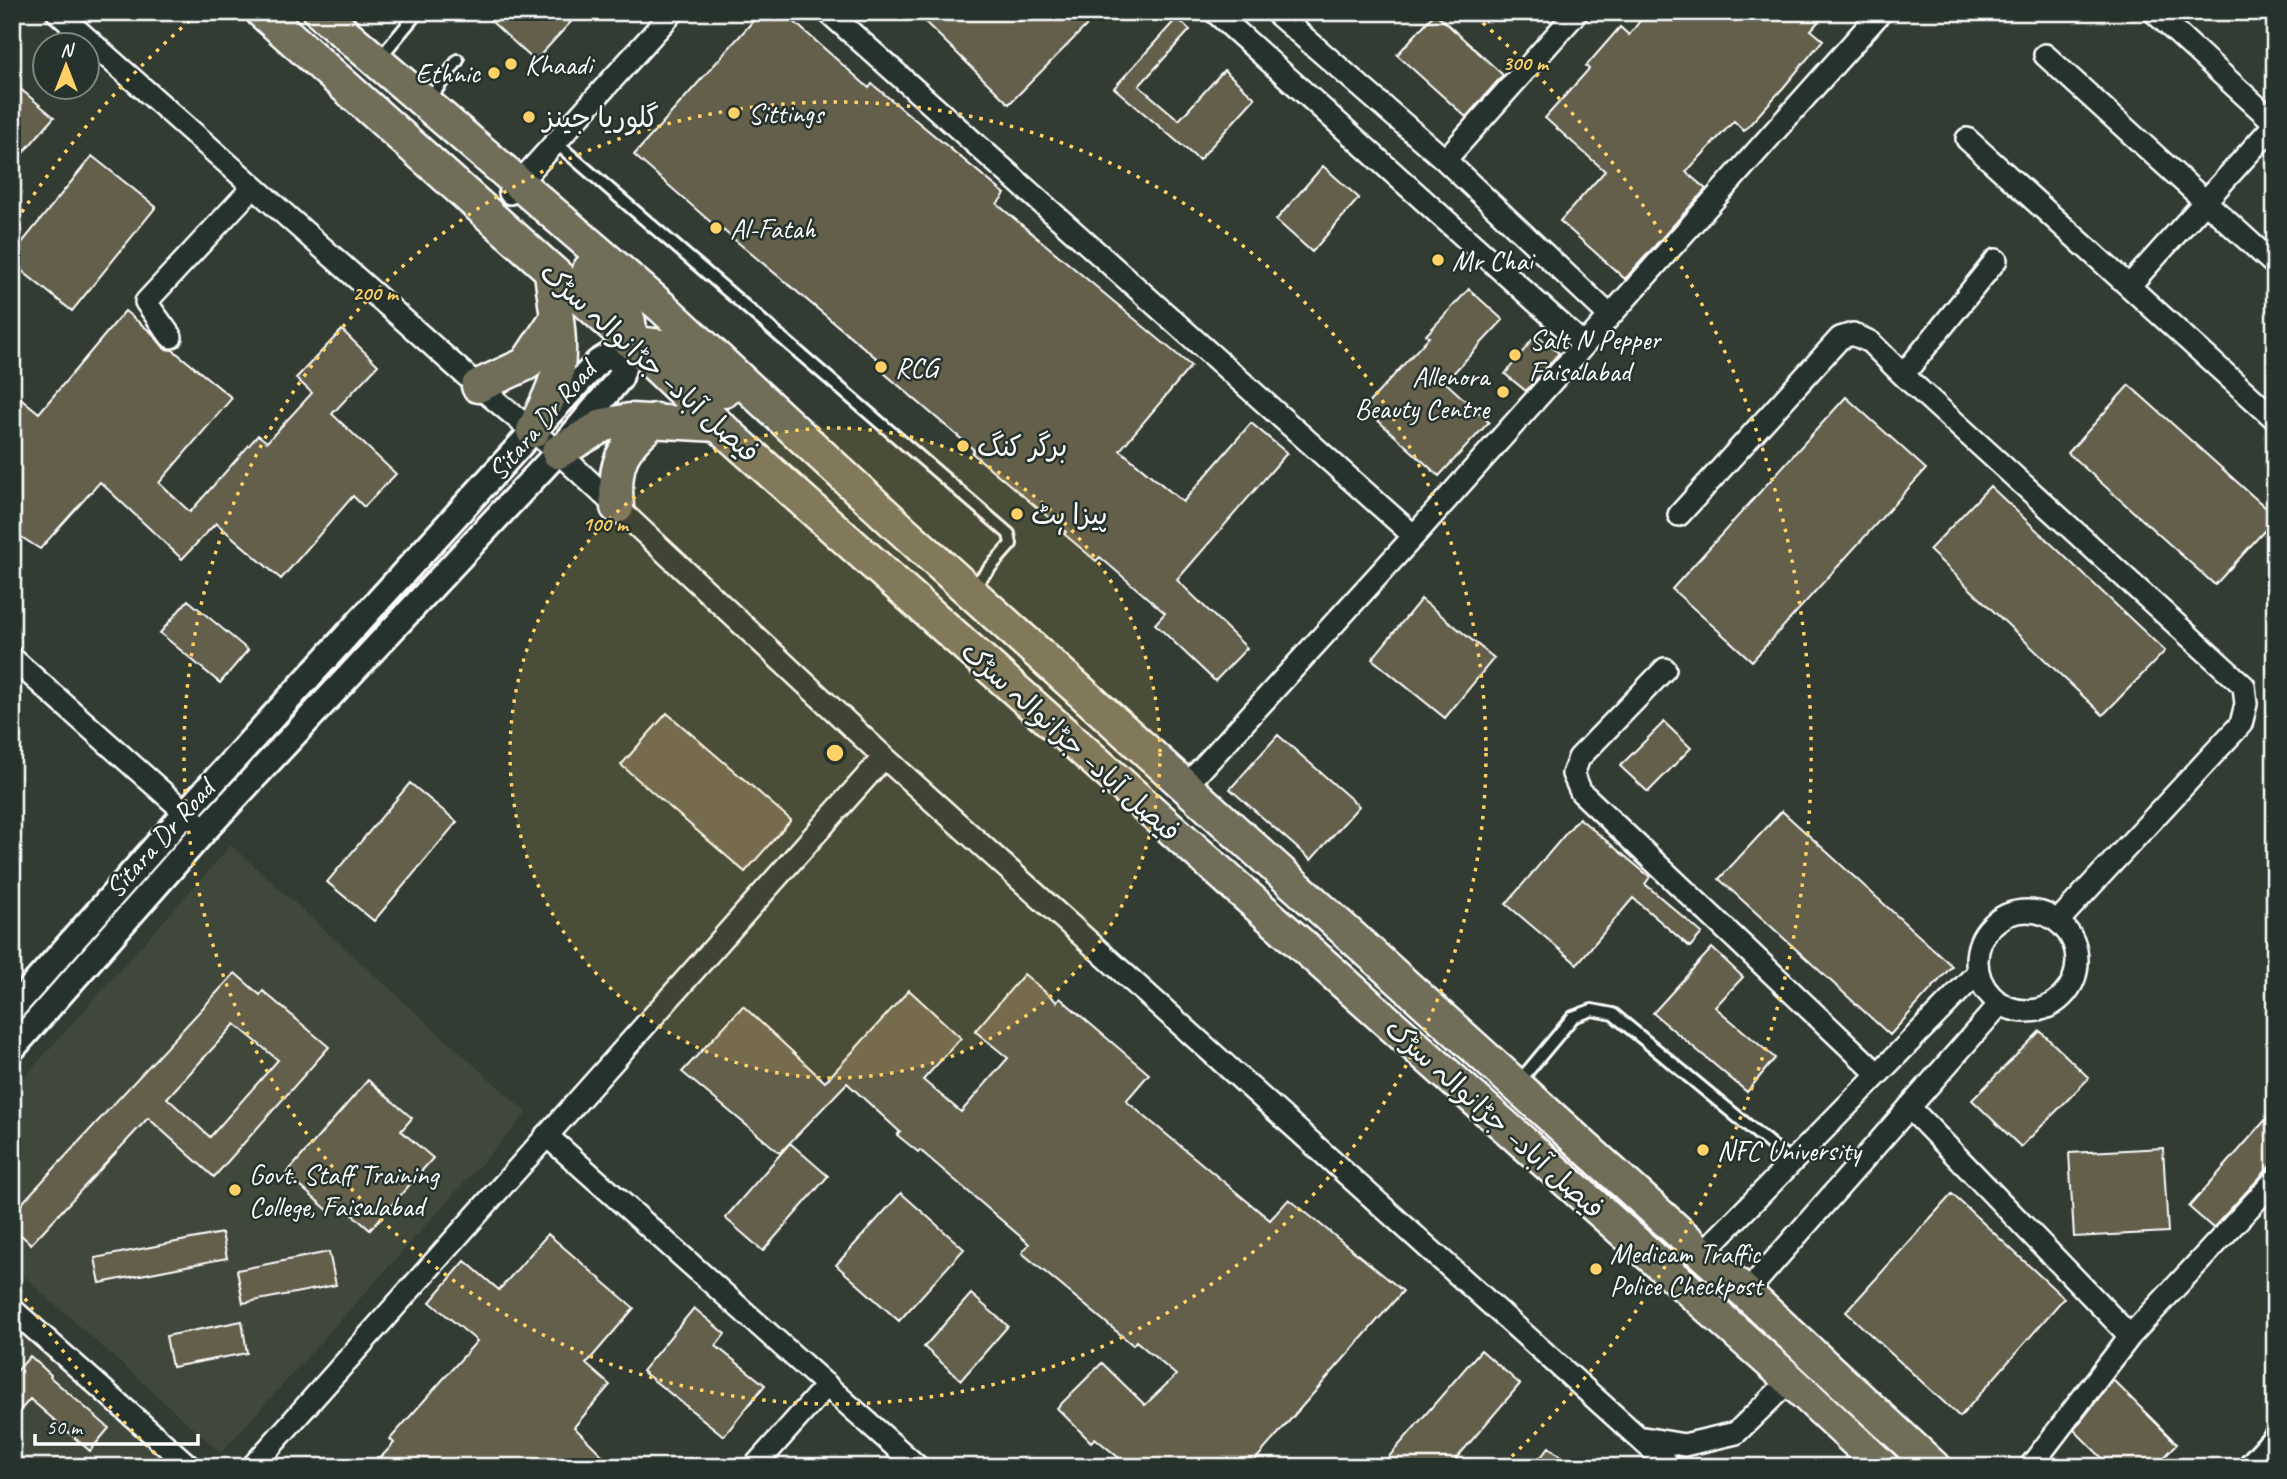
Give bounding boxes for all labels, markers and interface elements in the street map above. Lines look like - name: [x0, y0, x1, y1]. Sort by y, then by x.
- north arrow: [32, 32, 102, 102]
- text: N: [60, 38, 75, 62]
- place label: Khaadi: [525, 47, 596, 82]
- text: 300 m: [1502, 50, 1550, 76]
- place label: Ethnic: [415, 56, 482, 91]
- marker: Khaadi: [503, 56, 519, 72]
- marker: Ethnic: [486, 65, 502, 81]
- place label: Sittings: [748, 96, 826, 131]
- place label: گلوریا جینز: [541, 100, 659, 136]
- marker: Sittings: [726, 105, 742, 121]
- marker: گلوریا جینز: [521, 109, 537, 125]
- place label: Al-Fatah: [730, 211, 817, 246]
- marker: Al-Fatah: [708, 220, 724, 236]
- place label: Mr Chai: [1452, 243, 1536, 278]
- marker: Mr Chai: [1430, 252, 1446, 268]
- street label: فیصل آباد– جڑانوالہ سڑک: [533, 255, 767, 470]
- text: 200 m: [352, 280, 400, 306]
- place label: Salt N Pepper Faisalabad: [1529, 322, 1662, 389]
- marker: Salt N Pepper Faisalabad: [1507, 347, 1523, 363]
- street label: Sitara Dr Road: [480, 350, 606, 487]
- place label: RCG: [895, 350, 941, 385]
- marker: RCG: [873, 359, 889, 375]
- place label: Allenora Beauty Centre: [1355, 359, 1492, 426]
- marker: Allenora Beauty Centre: [1495, 384, 1511, 400]
- place label: برگر کنگ: [977, 429, 1067, 464]
- marker: برگر کنگ: [955, 438, 971, 454]
- place label: پیزا ہٹ: [1031, 497, 1108, 535]
- marker: پیزا ہٹ: [1009, 506, 1025, 522]
- text: 100 m: [582, 511, 630, 537]
- street label: فیصل آباد– جڑانوالہ سڑک: [954, 634, 1188, 849]
- centre of rings: [823, 741, 847, 765]
- street label: Sitara Dr Road: [97, 769, 224, 905]
- street label: فیصل آباد– جڑانوالہ سڑک: [1378, 1011, 1612, 1226]
- place label: NFC University: [1717, 1133, 1863, 1168]
- marker: NFC University: [1695, 1142, 1711, 1158]
- place label: Govt. Staff Training College, Faisalabad: [249, 1157, 440, 1224]
- marker: Govt. Staff Training College, Faisalabad: [227, 1182, 243, 1198]
- place label: Medicam Traffic Police Checkpost: [1610, 1236, 1765, 1303]
- marker: Medicam Traffic Police Checkpost: [1588, 1261, 1604, 1277]
- scale bar: [35, 1402, 198, 1446]
- text: 50 m: [46, 1414, 84, 1440]

